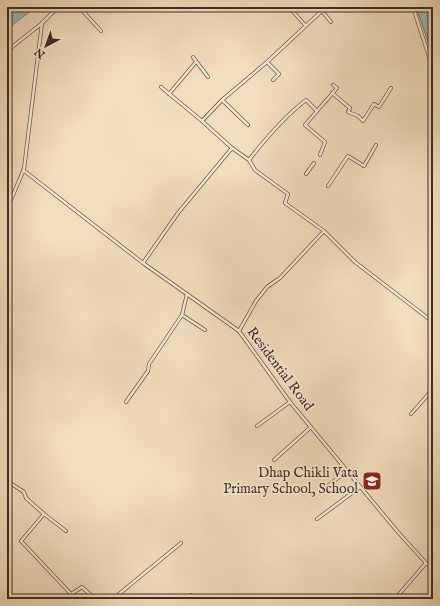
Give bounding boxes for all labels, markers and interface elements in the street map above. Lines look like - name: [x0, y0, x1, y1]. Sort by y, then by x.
- north arrow: [26, 26, 66, 66]
- text: N: [32, 44, 49, 62]
- street label: Residential Road: [243, 324, 318, 415]
- place label: Dhap Chikli Vata Primary School, School: [223, 464, 359, 498]
- school or university icon: Dhap Chikli Vata Primary School, School: [361, 470, 383, 492]

